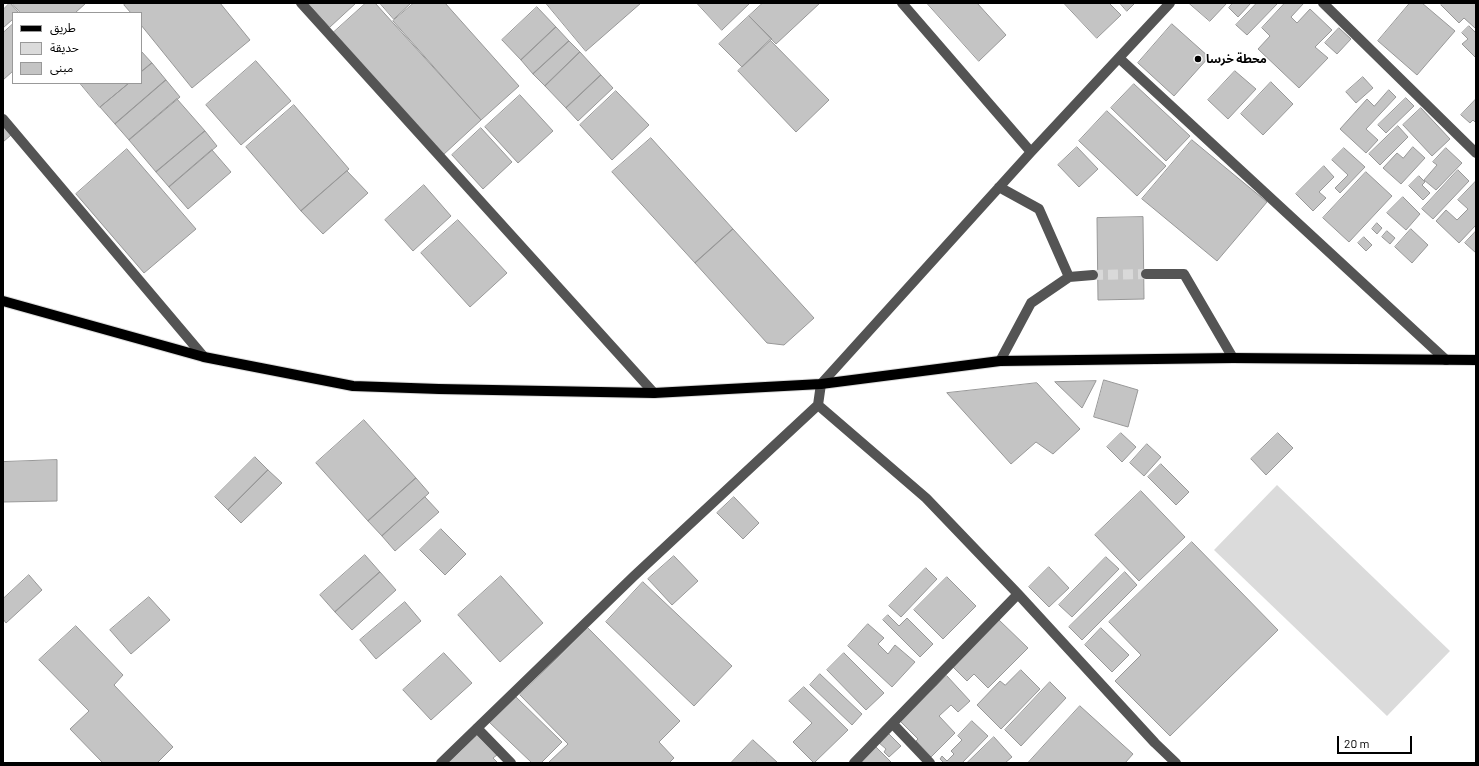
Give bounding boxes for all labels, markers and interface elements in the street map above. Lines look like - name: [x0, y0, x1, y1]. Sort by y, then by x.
- legend: [12, 12, 142, 84]
- text: طريق: [50, 20, 76, 34]
- text: حديقة: [50, 40, 79, 54]
- place label: محطة خرسا: [1206, 52, 1267, 66]
- marker: محطة خرسا: [1193, 54, 1203, 64]
- text: مبنى: [50, 60, 73, 74]
- scale bar: [1339, 728, 1414, 754]
- text: 20 m: [1344, 736, 1370, 750]

